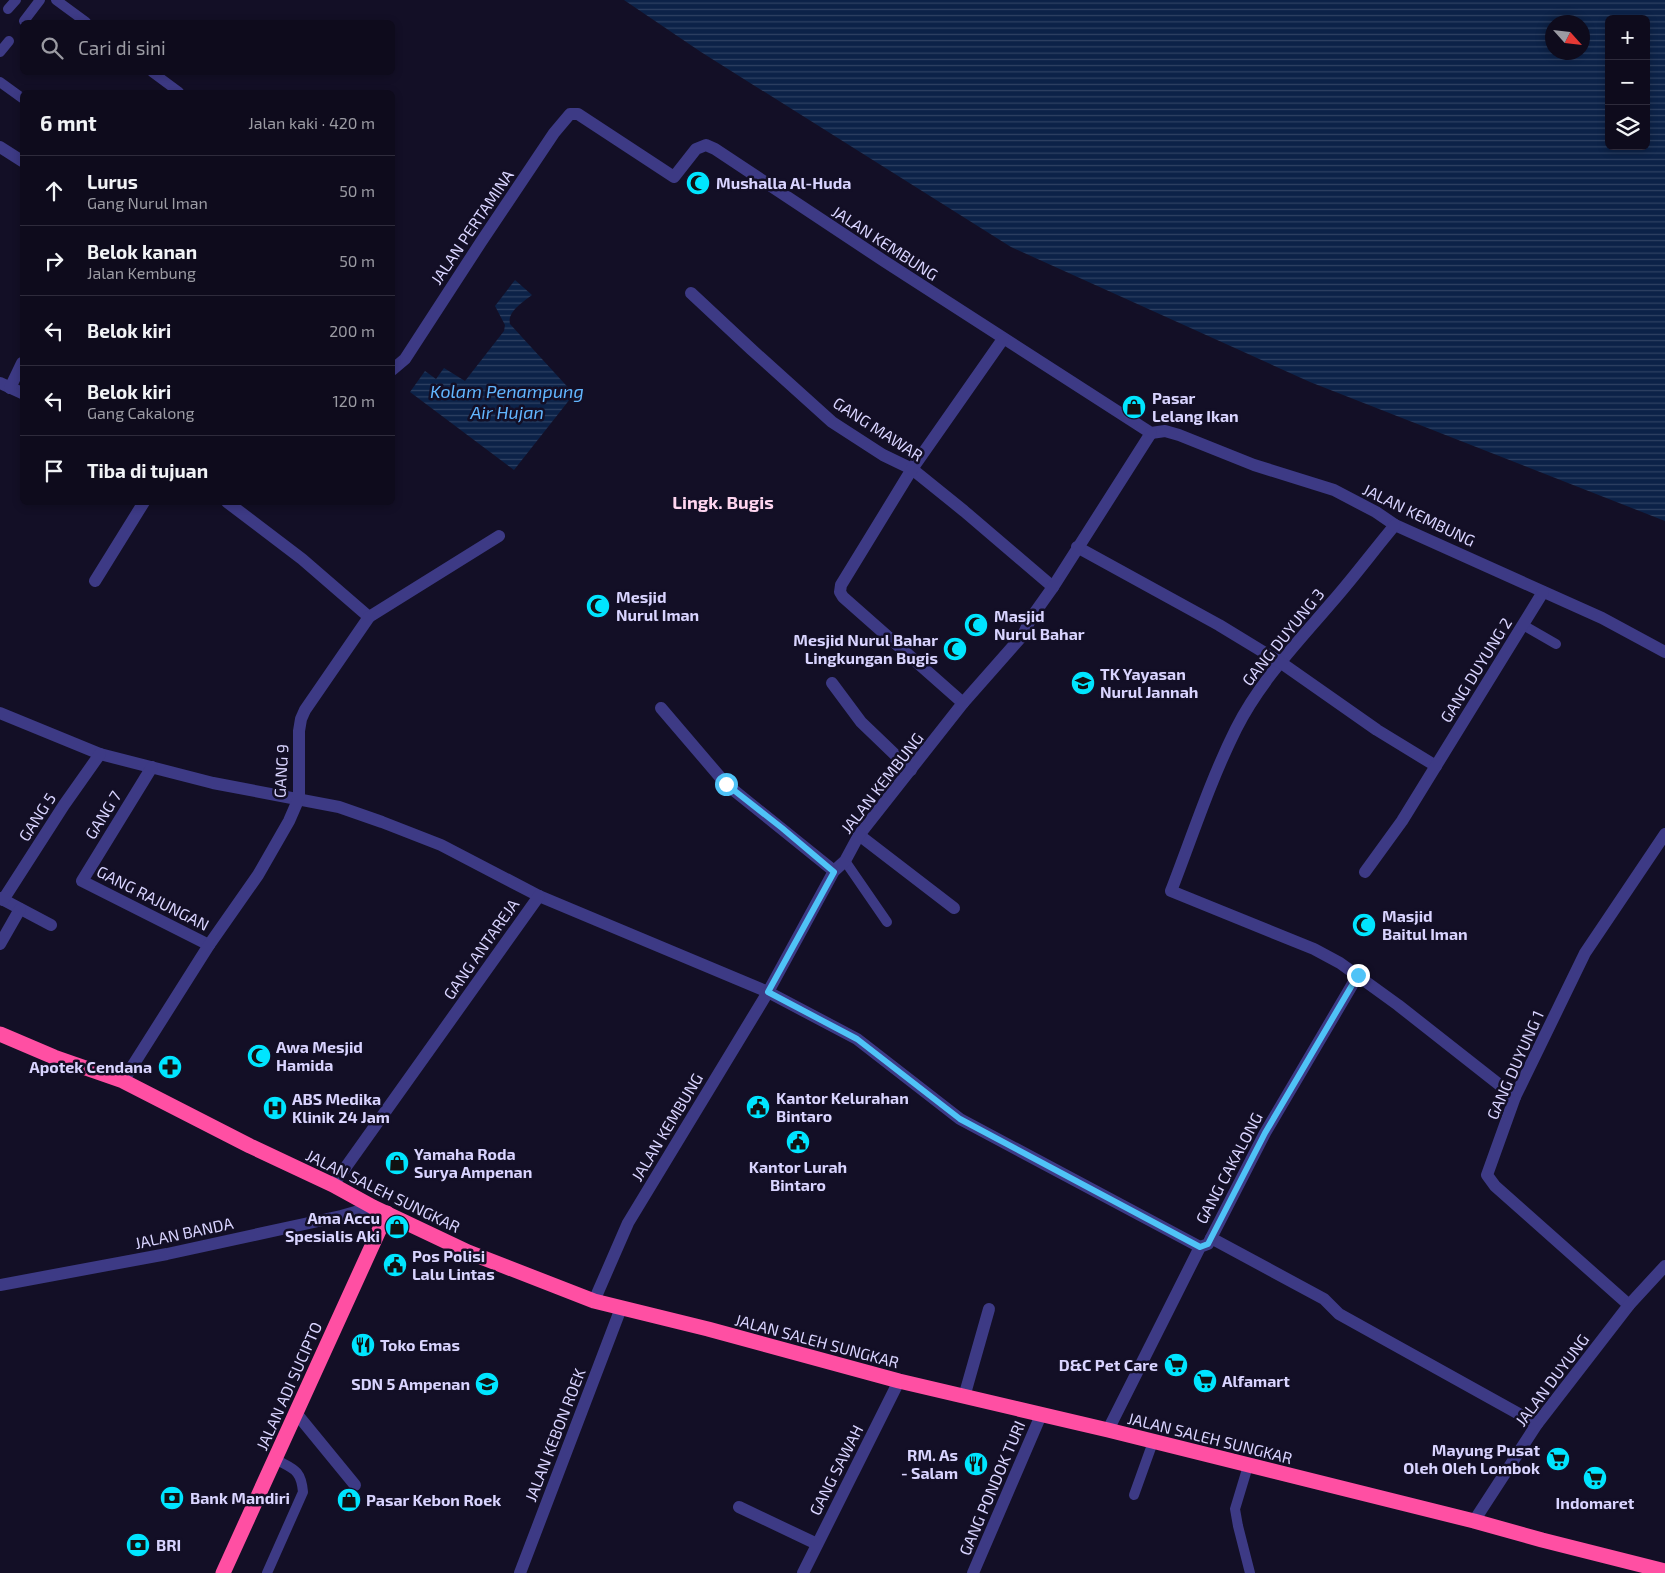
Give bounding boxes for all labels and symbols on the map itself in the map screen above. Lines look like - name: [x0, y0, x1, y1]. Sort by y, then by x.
- north arrow: [1545, 15, 1590, 60]
- street label: JALAN PERTAMINA: [426, 166, 517, 288]
- mosque icon: Mushalla Al-Huda: [685, 170, 711, 196]
- place label: Mushalla Al-Huda: [716, 173, 851, 192]
- street label: JALAN KEMBUNG: [829, 201, 942, 284]
- water label: Kolam Penampung Air Hujan: [430, 380, 584, 423]
- place label: Pasar Lelang Ikan: [1152, 388, 1239, 425]
- street label: GANG MAWAR: [830, 393, 927, 465]
- shop icon: Pasar Lelang Ikan: [1121, 394, 1147, 420]
- street label: JALAN KEMBUNG: [1360, 479, 1479, 550]
- district label: Lingk. Bugis: [672, 491, 774, 513]
- street label: GANG DUYUNG 3: [1238, 584, 1328, 689]
- place label: Mesjid Nurul Iman: [616, 587, 699, 624]
- mosque icon: Mesjid Nurul Iman: [585, 593, 611, 619]
- place label: Masjid Nurul Bahar: [994, 606, 1085, 643]
- mosque icon: Masjid Nurul Bahar: [963, 612, 989, 638]
- street label: GANG DUYUNG 2: [1436, 614, 1515, 726]
- place label: Mesjid Nurul Bahar Lingkungan Bugis: [793, 630, 938, 667]
- mosque icon: Mesjid Nurul Bahar Lingkungan Bugis: [942, 636, 968, 662]
- place label: TK Yayasan Nurul Jannah: [1100, 664, 1198, 701]
- school or university icon: TK Yayasan Nurul Jannah: [1070, 670, 1096, 696]
- street label: JALAN KEMBUNG: [836, 729, 927, 837]
- street label: GANG 9: [270, 743, 291, 798]
- route start: [715, 773, 738, 796]
- street label: GANG 7: [80, 787, 125, 842]
- street label: GANG 5: [14, 789, 59, 844]
- street label: GANG RAJUNGAN: [94, 861, 213, 934]
- street label: GANG ANTAREJA: [439, 895, 522, 1003]
- place label: Masjid Baitul Iman: [1382, 906, 1468, 943]
- mosque icon: Masjid Baitul Iman: [1351, 912, 1377, 938]
- route end: [1347, 964, 1370, 987]
- street label: GANG DUYUNG 1: [1482, 1007, 1547, 1122]
- place label: Awa Mesjid Hamida: [276, 1037, 363, 1074]
- mosque icon: Awa Mesjid Hamida: [246, 1043, 272, 1069]
- pharmacy icon: Apotek Cendana: [157, 1054, 183, 1080]
- place label: Apotek Cendana: [29, 1057, 152, 1076]
- street label: JALAN KEMBUNG: [627, 1069, 706, 1184]
- place label: Kantor Kelurahan Bintaro: [776, 1088, 909, 1125]
- place label: ABS Medika Klinik 24 Jam: [292, 1089, 390, 1126]
- public building icon: Kantor Kelurahan Bintaro: [745, 1094, 771, 1120]
- hospital icon: ABS Medika Klinik 24 Jam: [262, 1095, 288, 1121]
- street label: GANG CAKALONG: [1191, 1109, 1266, 1227]
- public building icon: Kantor Lurah Bintaro: [785, 1129, 811, 1155]
- place label: Yamaha Roda Surya Ampenan: [414, 1144, 532, 1182]
- street label: JALAN SALEH SUNGKAR: [303, 1145, 463, 1236]
- shop icon: Yamaha Roda Surya Ampenan: [384, 1150, 410, 1176]
- place label: Kantor Lurah Bintaro: [749, 1157, 847, 1194]
- place label: Ama Accu Spesialis Aki: [285, 1208, 380, 1245]
- street label: JALAN BANDA: [133, 1213, 235, 1252]
- shop icon: Ama Accu Spesialis Aki: [384, 1214, 410, 1240]
- place label: Pos Polisi Lalu Lintas: [412, 1246, 495, 1283]
- public building icon: Pos Polisi Lalu Lintas: [382, 1252, 408, 1278]
- street label: JALAN SALEH SUNGKAR: [733, 1309, 901, 1372]
- street label: JALAN ADI SUCIPTO: [252, 1319, 325, 1453]
- street label: JALAN DUYUNG: [1511, 1330, 1593, 1430]
- restaurant icon: Toko Emas: [350, 1332, 376, 1358]
- place label: Toko Emas: [380, 1335, 460, 1354]
- supermarket icon: D&C Pet Care: [1163, 1352, 1189, 1378]
- place label: D&C Pet Care: [1059, 1355, 1158, 1374]
- street label: JALAN KEBON ROEK: [520, 1365, 589, 1504]
- supermarket icon: Alfamart: [1192, 1368, 1218, 1394]
- school or university icon: SDN 5 Ampenan: [474, 1371, 500, 1397]
- place label: Alfamart: [1222, 1371, 1290, 1390]
- place label: SDN 5 Ampenan: [351, 1374, 470, 1393]
- street label: JALAN SALEH SUNGKAR: [1126, 1408, 1295, 1467]
- street label: GANG PONDOK TURI: [955, 1418, 1028, 1558]
- street label: GANG SAWAH: [805, 1421, 866, 1518]
- place label: Mayung Pusat Oleh Oleh Lombok: [1403, 1440, 1540, 1477]
- place label: RM. As - Salam: [901, 1445, 958, 1482]
- supermarket icon: Mayung Pusat Oleh Oleh Lombok: [1545, 1446, 1571, 1472]
- restaurant icon: RM. As - Salam: [963, 1451, 989, 1477]
- supermarket icon: Indomaret: [1582, 1465, 1608, 1491]
- bank icon: Bank Mandiri: [159, 1485, 185, 1511]
- shop icon: Pasar Kebon Roek: [336, 1487, 362, 1513]
- place label: Bank Mandiri: [190, 1488, 290, 1507]
- place label: Pasar Kebon Roek: [366, 1490, 501, 1509]
- place label: Indomaret: [1556, 1493, 1635, 1512]
- bank icon: BRI: [125, 1532, 151, 1558]
- place label: BRI: [156, 1535, 181, 1554]

